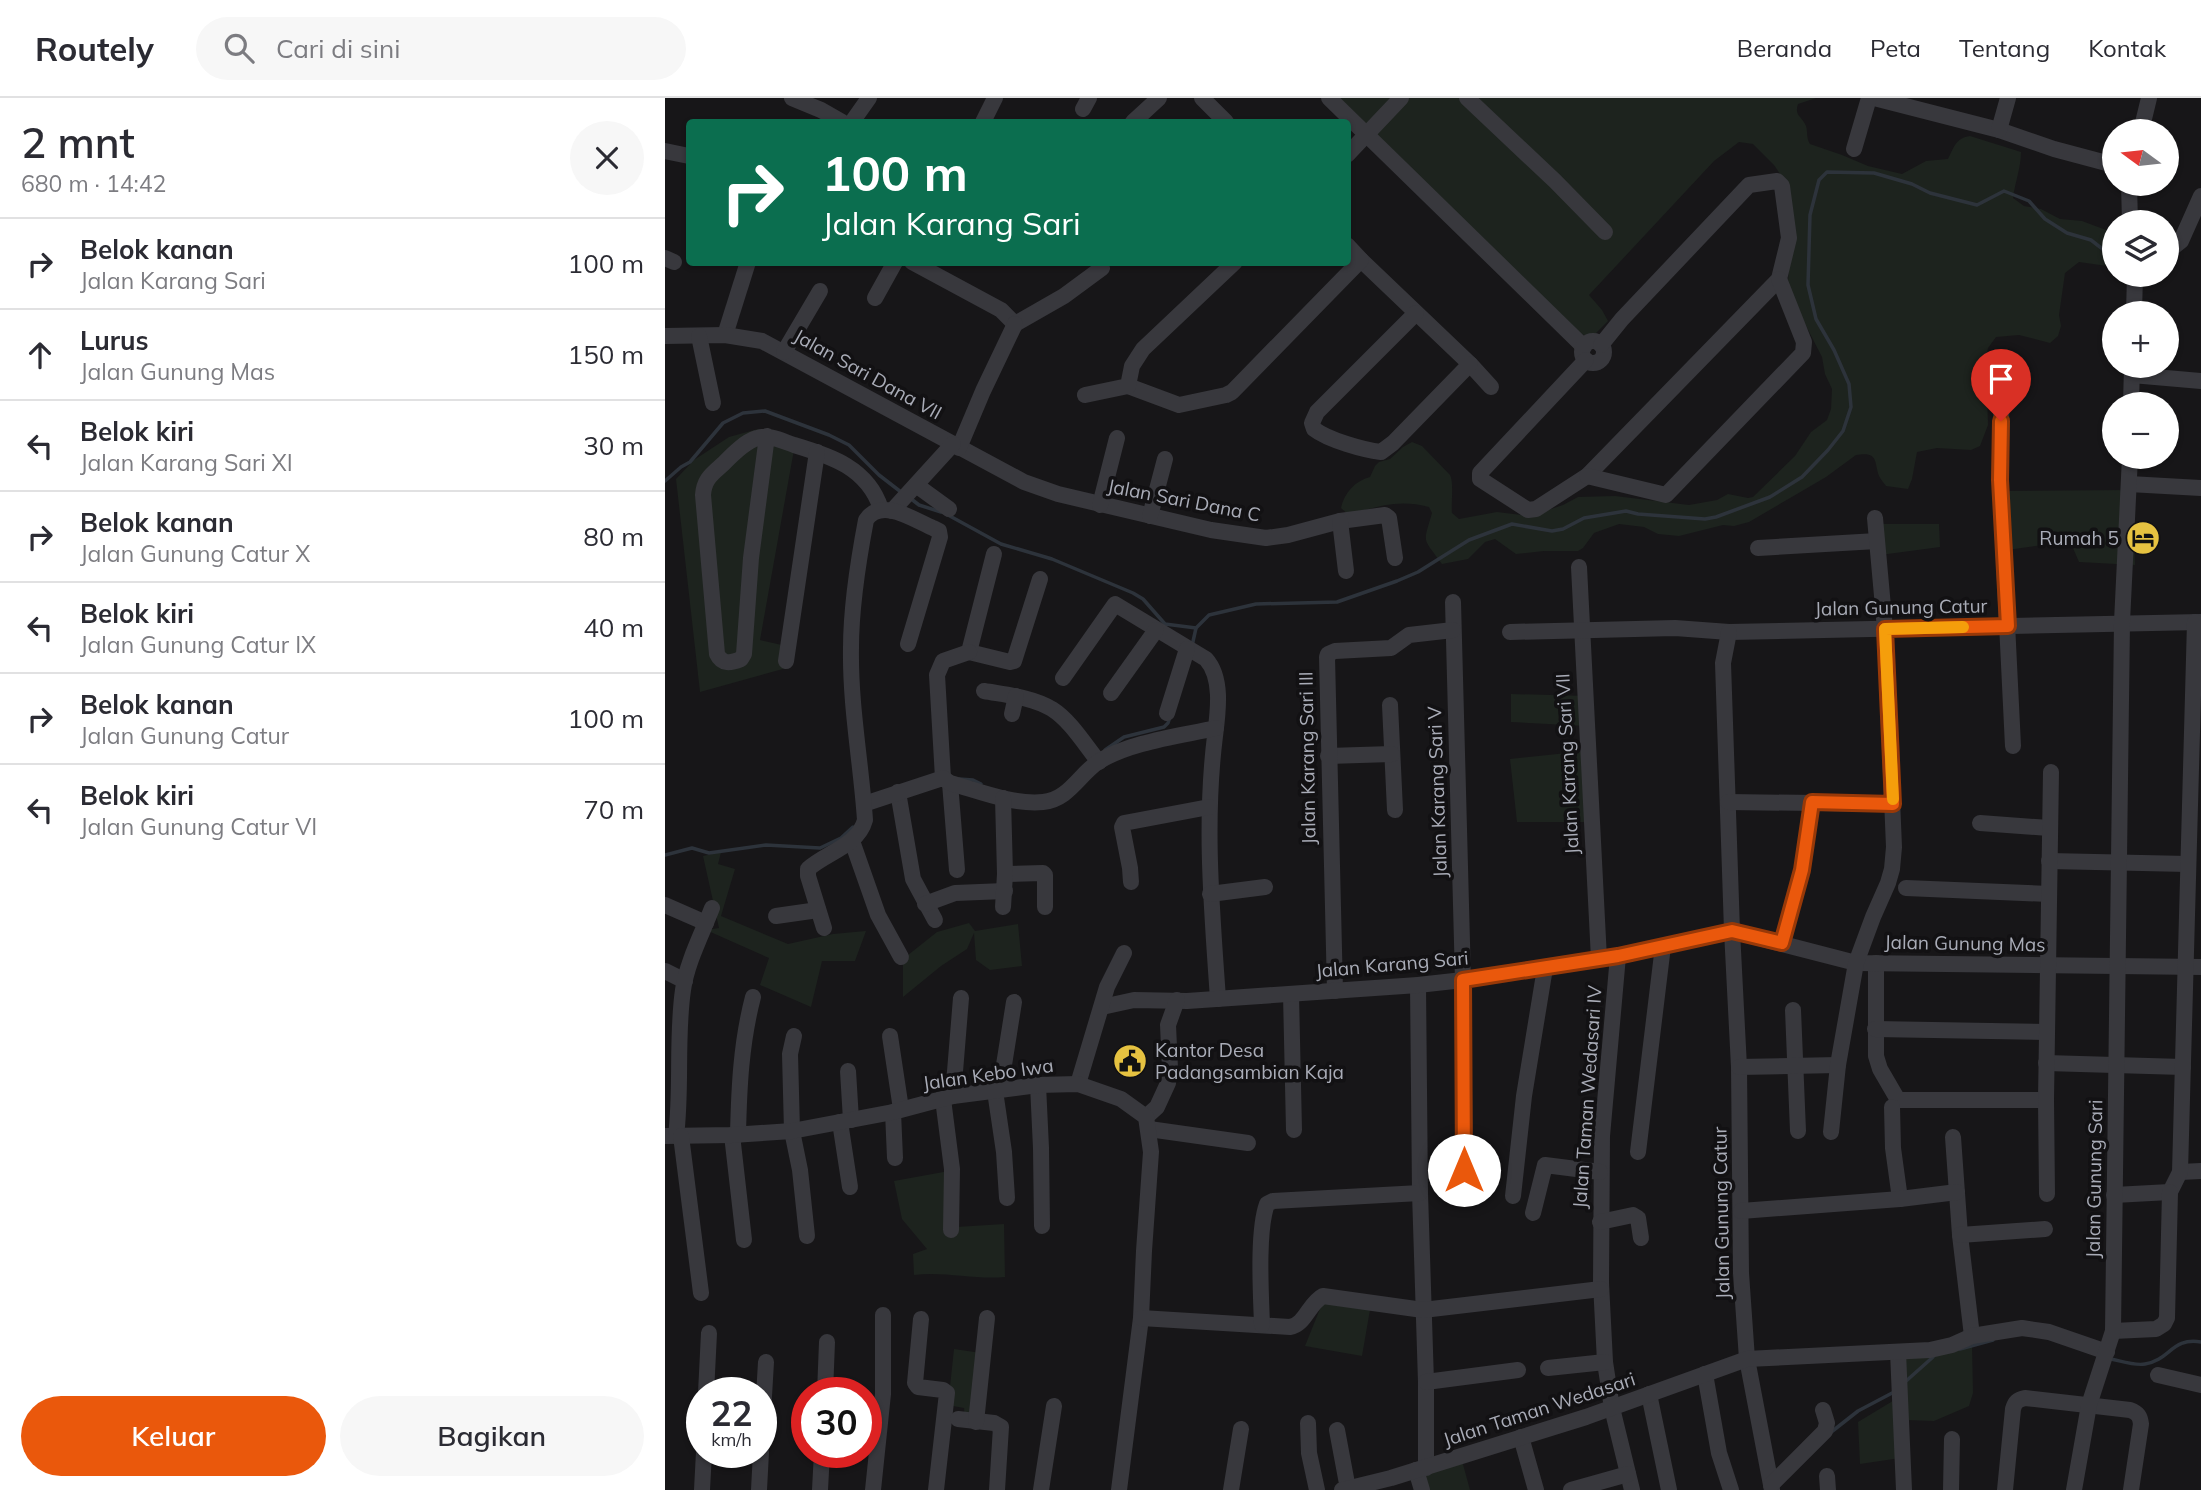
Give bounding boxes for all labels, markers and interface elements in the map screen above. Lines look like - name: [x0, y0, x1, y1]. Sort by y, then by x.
- search box: [196, 17, 686, 80]
- text: Routely: [35, 28, 154, 69]
- icon: search: [220, 29, 258, 67]
- text: Cari di sini: [276, 32, 400, 65]
- text: Beranda: [1737, 33, 1832, 63]
- text: Peta: [1870, 33, 1921, 63]
- text: Tentang: [1959, 33, 2050, 63]
- text: Kontak: [2088, 33, 2166, 63]
- text: 2 mnt: [21, 116, 135, 169]
- north arrow: [2102, 119, 2179, 196]
- map controls: [2102, 119, 2179, 469]
- button: close: [570, 121, 644, 195]
- text: 100 m: [822, 142, 968, 203]
- icon: right: [707, 147, 798, 238]
- text: 680 m · 14:42: [21, 169, 166, 198]
- text: Jalan Karang Sari: [822, 203, 1081, 243]
- button: layers: [2102, 210, 2179, 287]
- text: Belok kanan: [80, 233, 234, 266]
- icon: right: [21, 245, 59, 283]
- text: 100 m: [568, 247, 644, 280]
- text: Jalan Karang Sari: [80, 266, 266, 295]
- button: +: [2102, 301, 2179, 378]
- street label: Jalan Sari Dana VII: [790, 323, 946, 425]
- text: Lurus: [80, 324, 149, 357]
- icon: ahead: [21, 336, 59, 374]
- text: 150 m: [568, 338, 644, 371]
- pin: [1971, 349, 2031, 421]
- text: Jalan Gunung Mas: [80, 357, 275, 386]
- icon: arrive: [1982, 360, 2020, 398]
- button: −: [2102, 392, 2179, 469]
- text: Belok kiri: [80, 415, 194, 448]
- icon: left: [21, 427, 59, 465]
- text: 30 m: [583, 429, 644, 462]
- text: Jalan Karang Sari XI: [80, 448, 293, 477]
- street label: Jalan Sari Dana C: [1105, 473, 1263, 527]
- text: Belok kanan: [80, 506, 234, 539]
- icon: right: [21, 518, 59, 556]
- hotel icon: Rumah 5: [2124, 519, 2162, 557]
- text: 80 m: [583, 520, 644, 553]
- place label: Rumah 5: [2039, 526, 2119, 550]
- text: Jalan Gunung Catur X: [80, 539, 310, 568]
- street label: Jalan Gunung Catur: [1814, 593, 1988, 621]
- text: Belok kiri: [80, 597, 194, 630]
- icon: left: [21, 609, 59, 647]
- text: 40 m: [583, 611, 644, 644]
- text: Jalan Gunung Catur IX: [80, 630, 316, 659]
- street label: Jalan Karang Sari III: [1293, 671, 1321, 845]
- street label: Jalan Karang Sari VII: [1550, 673, 1584, 855]
- text: Belok kanan: [80, 688, 234, 721]
- icon: right: [21, 700, 59, 738]
- text: 100 m: [568, 702, 644, 735]
- street label: Jalan Karang Sari V: [1422, 705, 1452, 878]
- text: Jalan Gunung Catur: [80, 721, 289, 750]
- text: Belok kiri: [80, 779, 194, 812]
- icon: left: [21, 791, 59, 829]
- text: 70 m: [583, 793, 644, 826]
- text: Jalan Gunung Catur VI: [80, 812, 317, 841]
- street label: Jalan Gunung Mas: [1884, 930, 2046, 956]
- street label: Jalan Karang Sari: [1314, 945, 1470, 983]
- street label: Jalan Taman Wedasari IV: [1567, 984, 1607, 1209]
- place label: Kantor Desa Padangsambian Kaja: [1155, 1038, 1344, 1084]
- public building icon: Kantor Desa Padangsambian Kaja: [1111, 1042, 1149, 1080]
- street label: Jalan Kebo Iwa: [921, 1053, 1055, 1095]
- street label: Jalan Gunung Sari: [2081, 1099, 2107, 1259]
- street label: Jalan Gunung Catur: [1707, 1126, 1735, 1300]
- position arrow: [1427, 1133, 1501, 1207]
- street label: Jalan Taman Wedasari: [1440, 1367, 1638, 1451]
- speed limit sign: 30: [791, 1377, 882, 1468]
- text: 22: [710, 1391, 753, 1435]
- button: Keluar: [21, 1396, 326, 1476]
- button: Bagikan: [340, 1396, 644, 1476]
- text: km/h: [711, 1428, 752, 1451]

